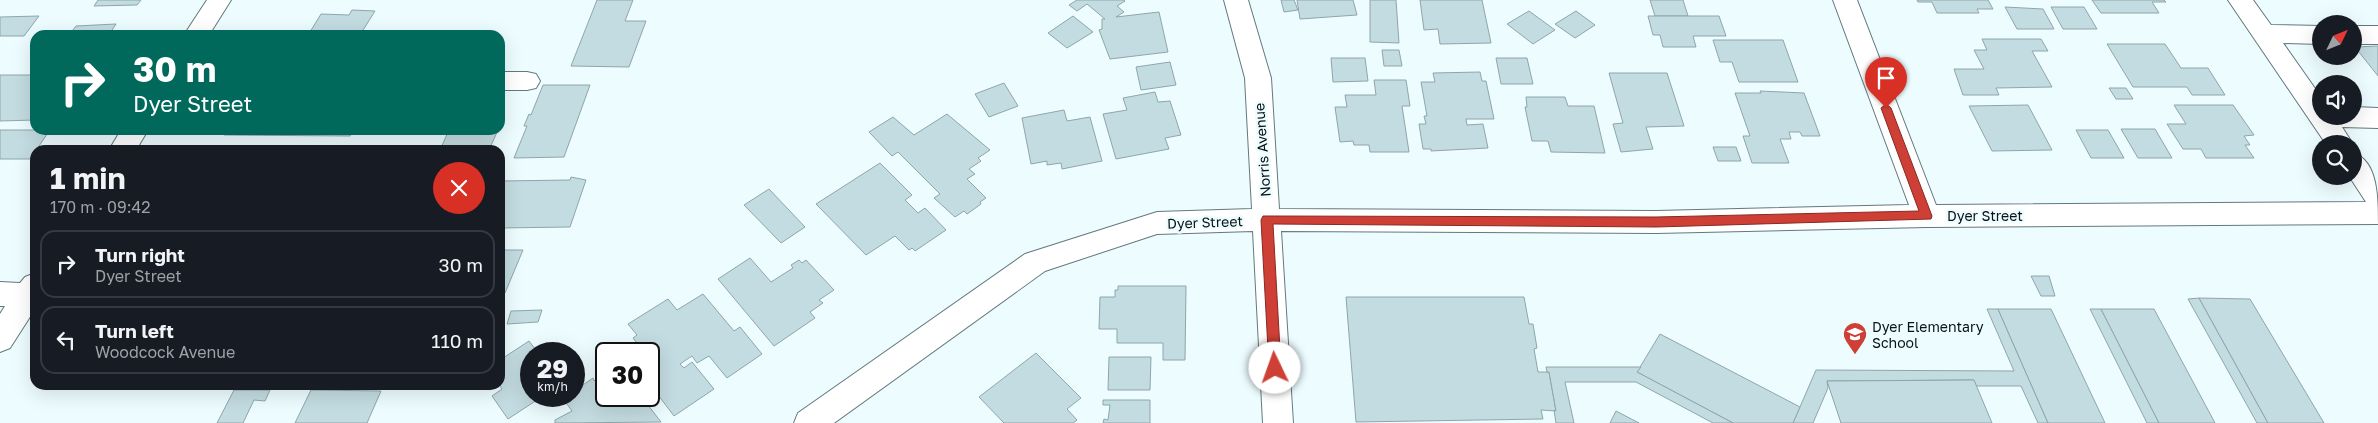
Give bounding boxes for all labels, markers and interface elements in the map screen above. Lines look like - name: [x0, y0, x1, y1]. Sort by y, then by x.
- north arrow: [2312, 15, 2362, 65]
- map controls: [2312, 15, 2362, 185]
- text: 30 m: [133, 48, 216, 90]
- icon: right: [50, 50, 115, 115]
- pin: [1865, 57, 1907, 108]
- icon: arrive: [1872, 64, 1900, 92]
- button: sound: [2312, 75, 2362, 125]
- text: Dyer Street: [133, 90, 252, 117]
- street label: Norris Avenue: [1250, 102, 1274, 198]
- button: search: [2312, 135, 2362, 185]
- text: 1 min: [50, 160, 126, 196]
- button: close: [433, 162, 485, 214]
- text: 170 m · 09:42: [50, 197, 151, 217]
- street label: Dyer Street: [1947, 207, 2023, 224]
- street label: Dyer Street: [1167, 212, 1243, 232]
- text: Turn right: [95, 243, 185, 266]
- icon: right: [52, 250, 80, 278]
- text: 30 m: [439, 253, 483, 276]
- text: Dyer Street: [95, 266, 182, 286]
- place label: Dyer Elementary School: [1872, 318, 1984, 351]
- text: Turn left: [95, 319, 174, 342]
- school or university icon: Dyer Elementary School: [1842, 321, 1868, 355]
- icon: left: [52, 326, 80, 354]
- text: 110 m: [431, 329, 483, 352]
- position arrow: [1248, 341, 1300, 393]
- text: Woodcock Avenue: [95, 342, 235, 362]
- speed limit sign: 30: [595, 342, 660, 407]
- text: 29: [537, 353, 568, 384]
- text: km/h: [537, 379, 568, 394]

